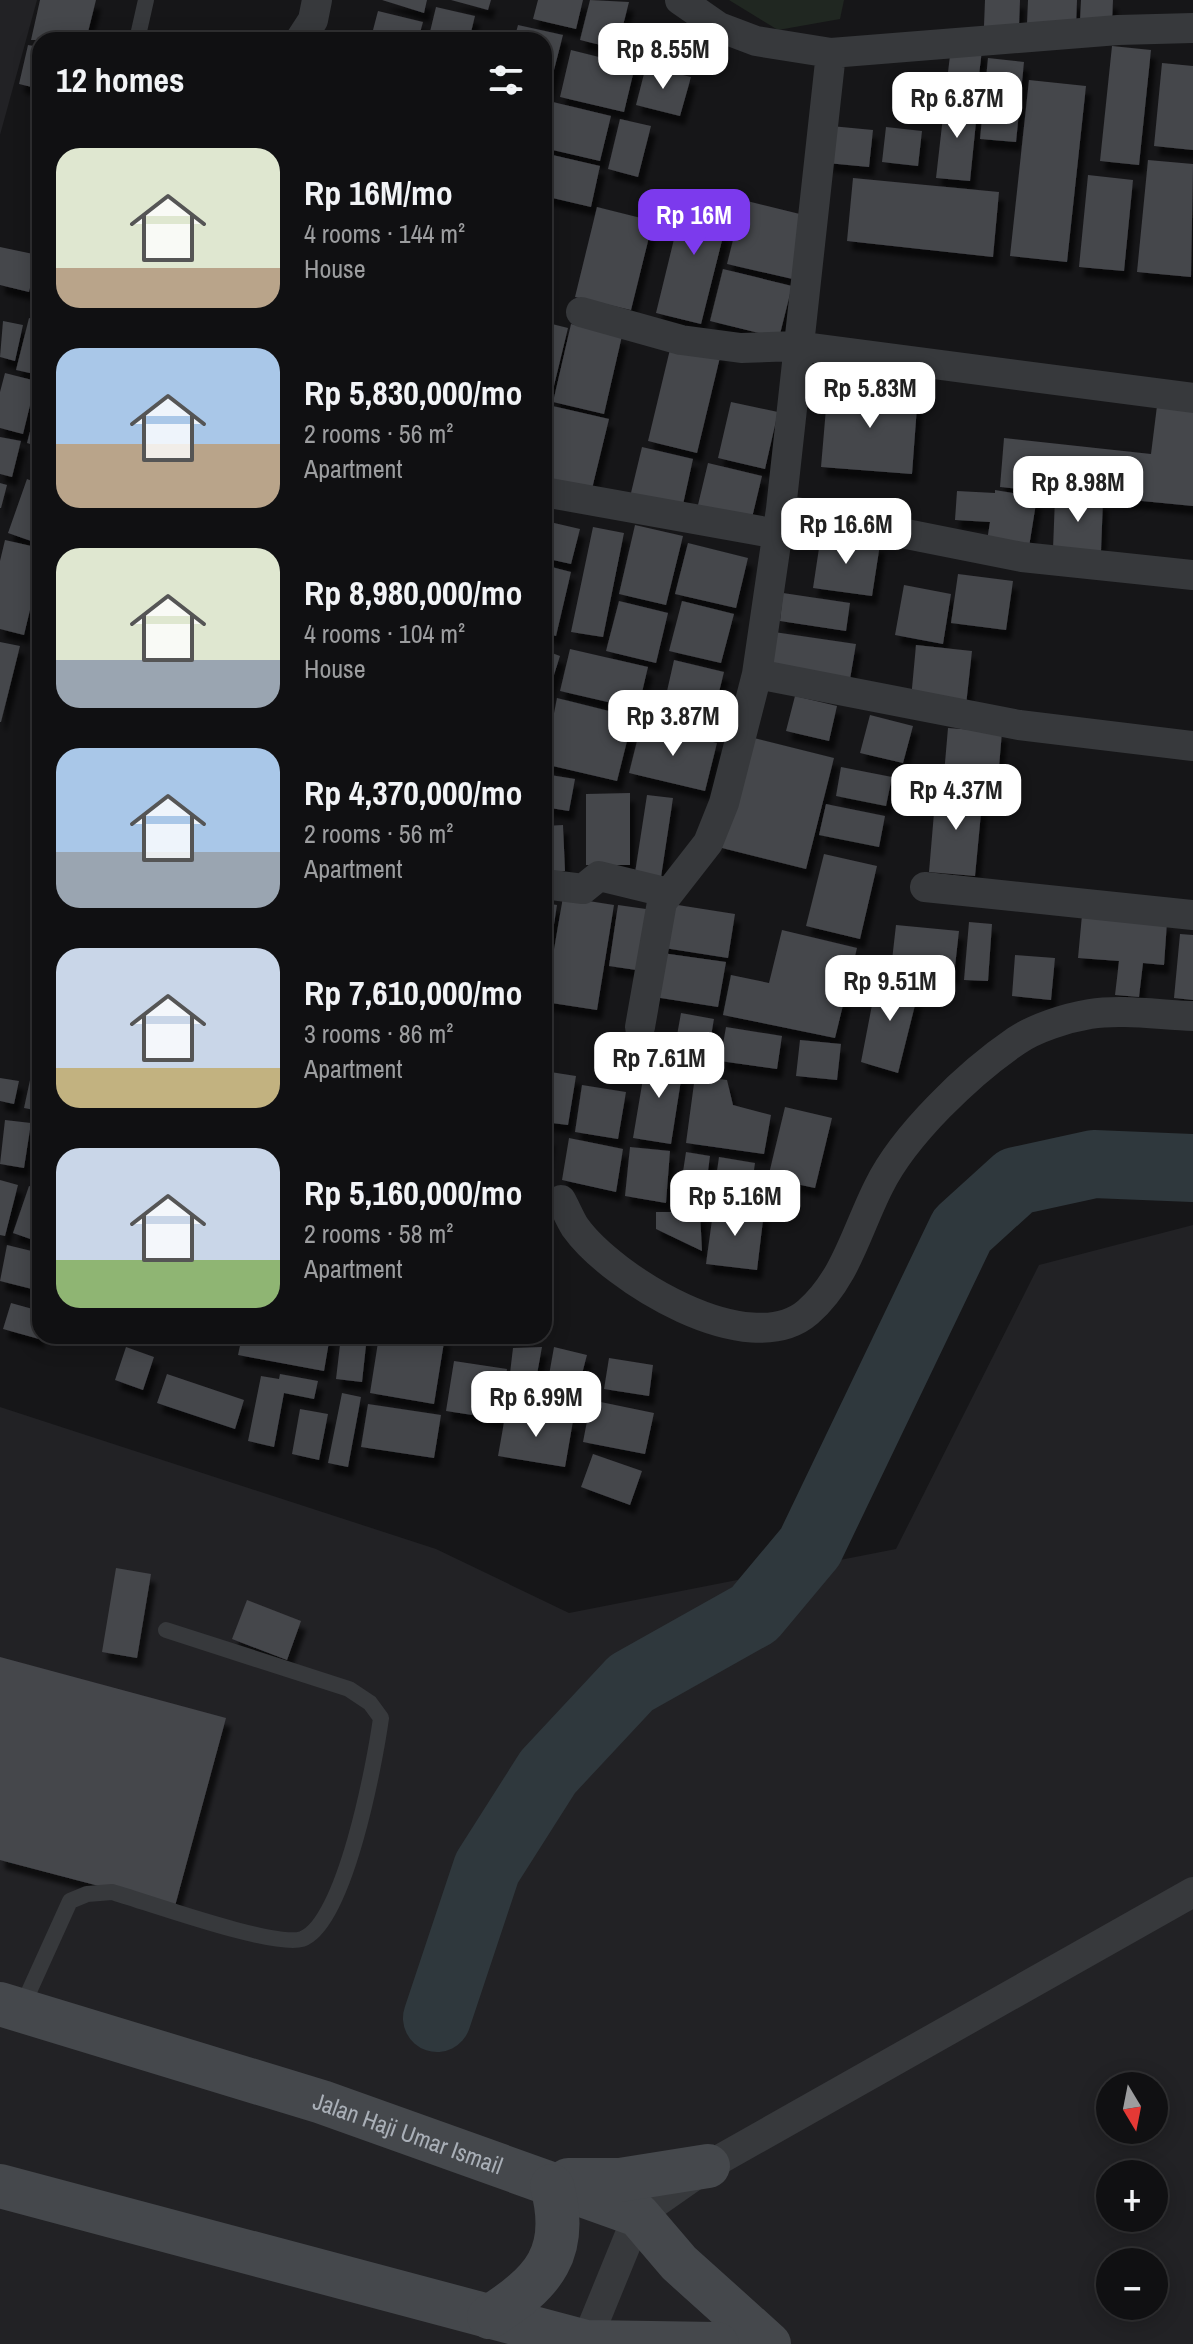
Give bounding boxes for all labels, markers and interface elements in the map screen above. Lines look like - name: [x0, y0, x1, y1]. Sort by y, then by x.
- pin: Rp 8.55M: [580, 23, 746, 91]
- text: Rp 8.55M: [616, 31, 710, 66]
- text: 12 homes: [56, 57, 185, 103]
- icon: filters: [484, 58, 528, 102]
- pin: Rp 6.87M: [874, 72, 1040, 140]
- text: Rp 6.87M: [910, 80, 1004, 115]
- text: Rp 16M/mo: [304, 170, 453, 216]
- icon: home: [120, 180, 216, 276]
- pin: Rp 16M: [629, 189, 759, 257]
- text: Rp 16M: [656, 197, 732, 232]
- text: 4 rooms · 144 m²: [304, 216, 465, 251]
- text: House: [304, 251, 366, 286]
- pin: Rp 5.83M: [787, 362, 953, 430]
- text: Rp 5,830,000/mo: [304, 370, 523, 416]
- text: Rp 5.83M: [823, 370, 917, 405]
- icon: home: [120, 380, 216, 476]
- text: 2 rooms · 56 m²: [304, 416, 453, 451]
- text: Apartment: [304, 451, 402, 486]
- pin: Rp 8.98M: [995, 456, 1161, 524]
- text: Rp 8.98M: [1031, 464, 1125, 499]
- pin: Rp 16.6M: [763, 498, 929, 566]
- text: Rp 16.6M: [799, 506, 893, 541]
- text: Rp 8,980,000/mo: [304, 570, 523, 616]
- icon: home: [120, 580, 216, 676]
- text: 4 rooms · 104 m²: [304, 616, 465, 651]
- text: House: [304, 651, 366, 686]
- pin: Rp 3.87M: [590, 690, 756, 758]
- text: Rp 3.87M: [626, 698, 720, 733]
- pin: Rp 4.37M: [873, 764, 1039, 832]
- text: Rp 4,370,000/mo: [304, 770, 523, 816]
- text: Rp 4.37M: [909, 772, 1003, 807]
- icon: home: [120, 780, 216, 876]
- text: 2 rooms · 56 m²: [304, 816, 453, 851]
- text: Apartment: [304, 851, 402, 886]
- pin: Rp 9.51M: [807, 955, 973, 1023]
- text: Rp 9.51M: [843, 963, 937, 998]
- text: Rp 7,610,000/mo: [304, 970, 523, 1016]
- icon: home: [120, 980, 216, 1076]
- text: 3 rooms · 86 m²: [304, 1016, 453, 1051]
- pin: Rp 7.61M: [576, 1032, 742, 1100]
- text: Rp 7.61M: [612, 1040, 706, 1075]
- text: Apartment: [304, 1051, 402, 1086]
- text: Rp 5,160,000/mo: [304, 1170, 523, 1216]
- pin: Rp 5.16M: [652, 1170, 818, 1238]
- text: Rp 5.16M: [688, 1178, 782, 1213]
- icon: home: [120, 1180, 216, 1276]
- text: 2 rooms · 58 m²: [304, 1216, 453, 1251]
- text: Apartment: [304, 1251, 402, 1286]
- pin: Rp 6.99M: [453, 1371, 619, 1439]
- text: Rp 6.99M: [489, 1379, 583, 1414]
- north arrow: [1096, 2072, 1168, 2144]
- map controls: [1096, 2072, 1168, 2320]
- street label: Jalan Haji Umar Ismail: [309, 2084, 507, 2181]
- button: +: [1096, 2160, 1168, 2232]
- button: −: [1096, 2248, 1168, 2320]

